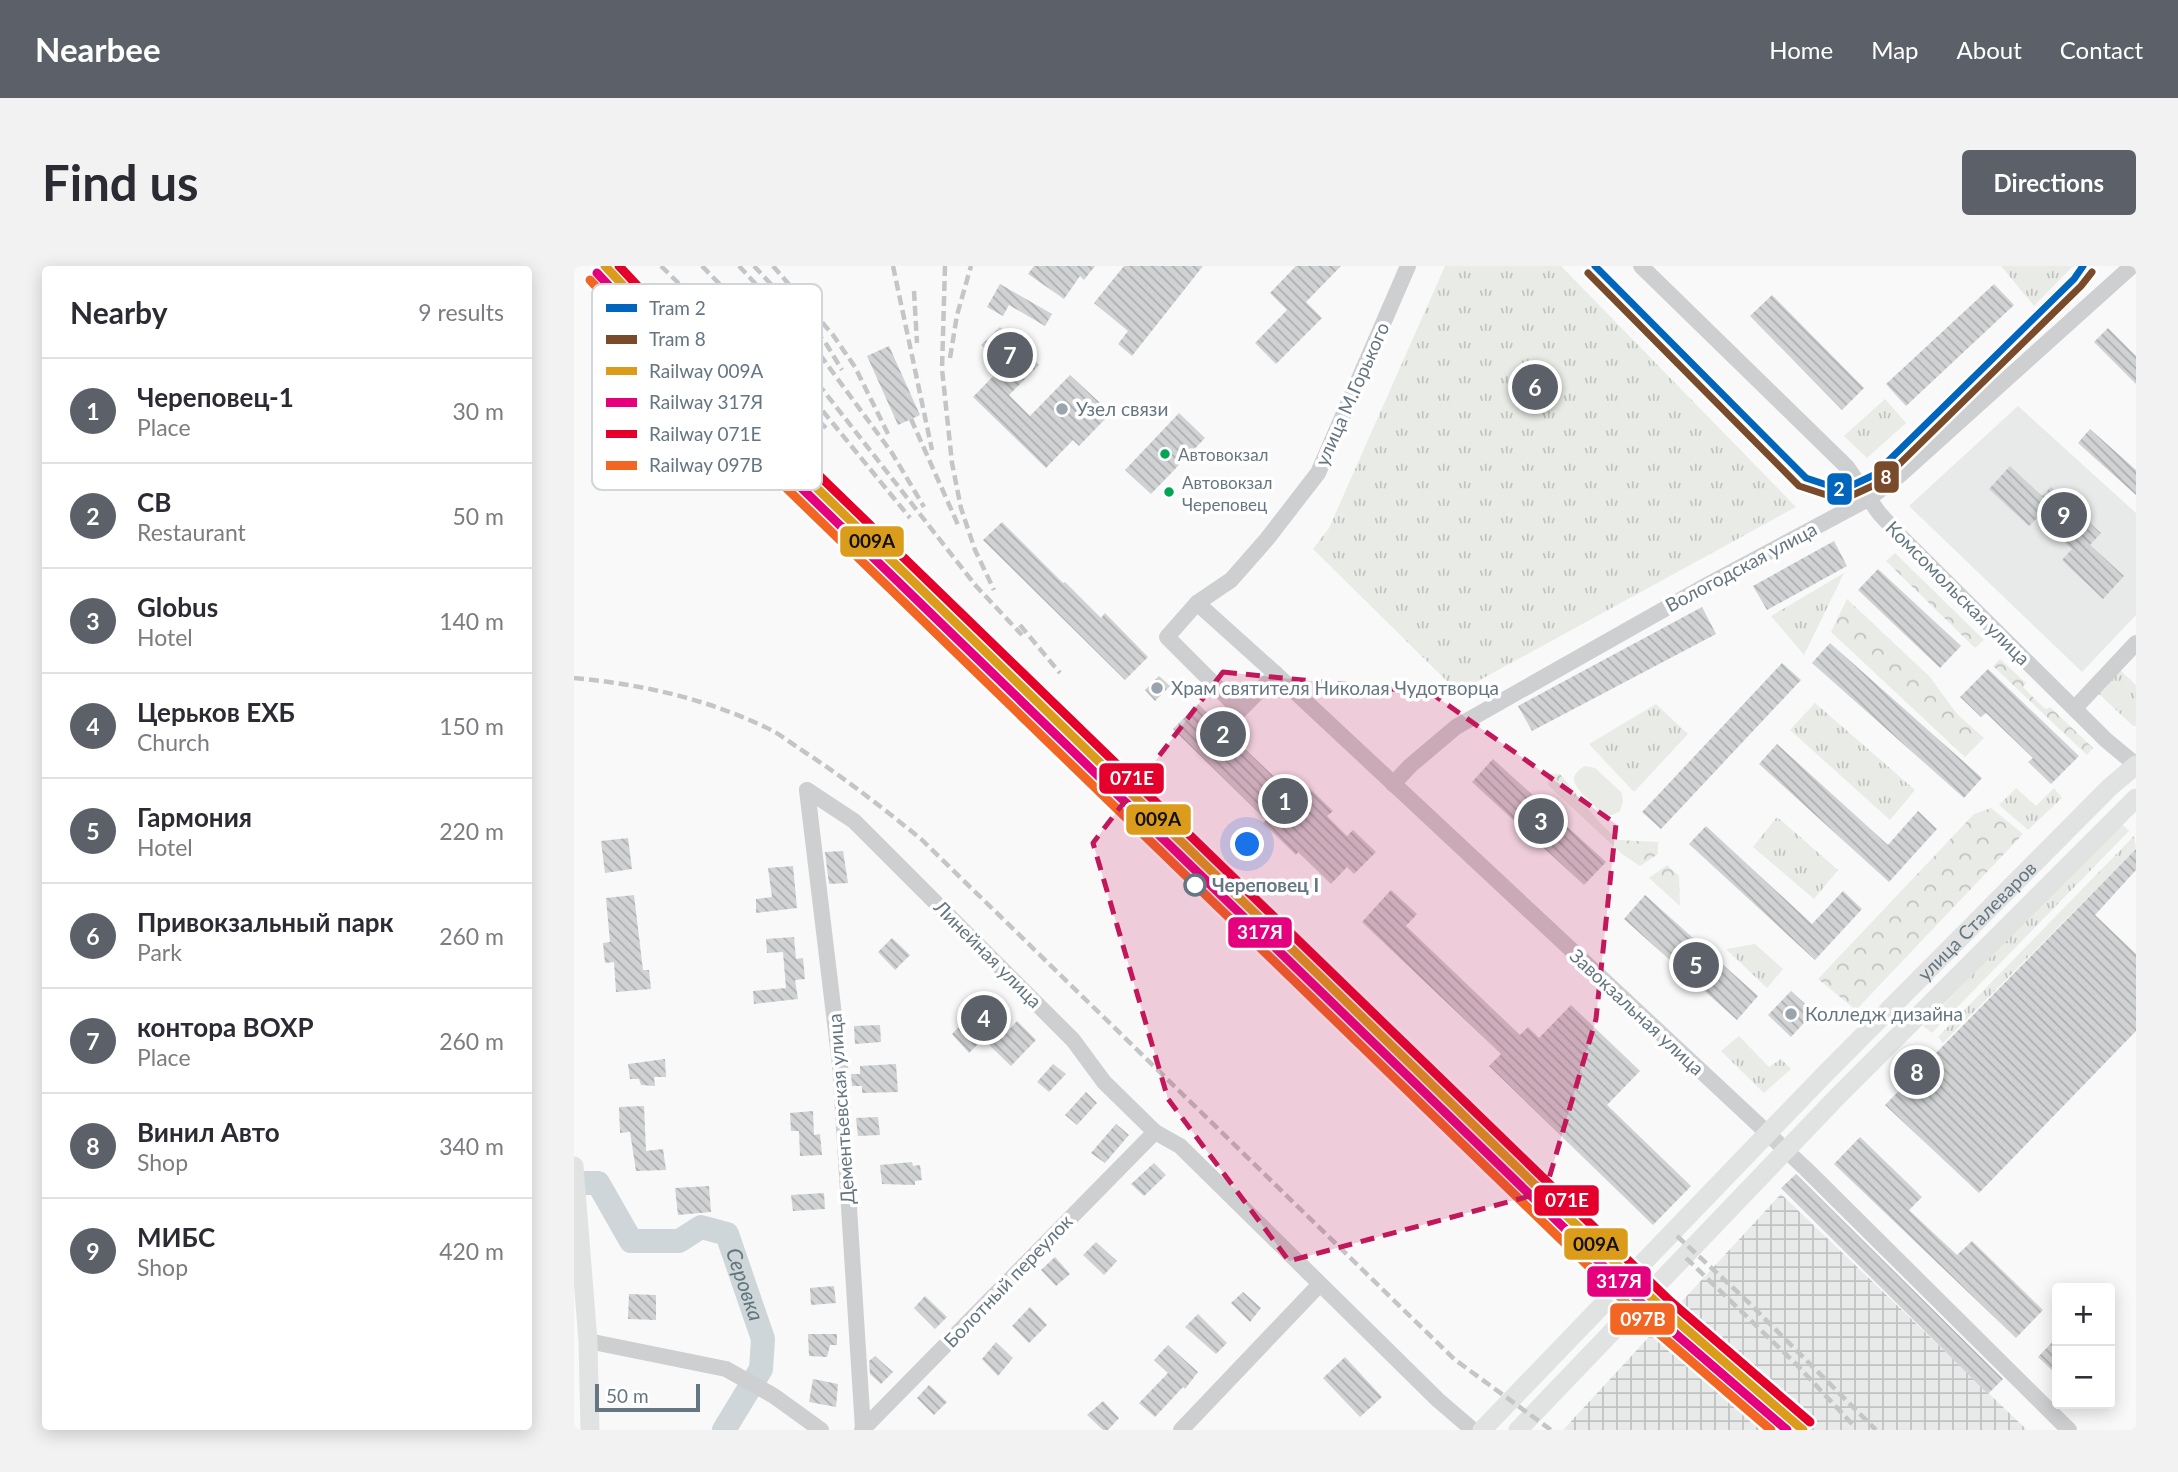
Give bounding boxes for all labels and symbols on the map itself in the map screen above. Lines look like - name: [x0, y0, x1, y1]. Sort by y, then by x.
- legend: [592, 284, 822, 490]
- text: Tram 2: [649, 296, 706, 319]
- street label: улица М.Горького: [1310, 318, 1394, 469]
- text: Tram 8: [649, 327, 706, 350]
- pin: 7: [987, 329, 1033, 381]
- text: Railway 009А: [649, 359, 764, 382]
- pin: 6: [1512, 361, 1558, 413]
- text: Railway 317Я: [649, 390, 763, 413]
- place label: Узел связи: [1076, 397, 1168, 420]
- marker: Узел связи: [1054, 401, 1070, 417]
- text: Railway 071Е: [649, 422, 762, 445]
- place label: Автовокзал: [1178, 444, 1269, 465]
- marker: Автовокзал: [1158, 447, 1172, 461]
- text: Railway 097В: [649, 453, 763, 476]
- line badge: 8: [1873, 460, 1900, 494]
- text: 8: [1880, 465, 1892, 488]
- place label: Автовокзал Череповец: [1182, 472, 1273, 515]
- line badge: 2: [1826, 472, 1853, 506]
- text: 2: [1833, 477, 1845, 500]
- marker: Автовокзал Череповец: [1162, 485, 1176, 499]
- pin: 9: [2041, 489, 2087, 541]
- street label: Комсомольская улица: [1881, 516, 2035, 670]
- street label: Вологодская улица: [1661, 517, 1821, 616]
- line badge: 009А: [839, 525, 905, 558]
- text: 009А: [849, 529, 896, 552]
- place label: Храм святителя Николая Чудотворца: [1171, 676, 1499, 699]
- marker: Храм святителя Николая Чудотворца: [1149, 680, 1165, 696]
- pin: 2: [1200, 708, 1246, 760]
- line badge: 071Е: [1098, 762, 1165, 795]
- text: 071Е: [1110, 766, 1154, 789]
- pin: 1: [1262, 775, 1308, 827]
- pin: 3: [1518, 795, 1564, 847]
- line badge: 009А: [1125, 803, 1192, 836]
- text: 009А: [1135, 807, 1182, 830]
- your location: [1230, 827, 1264, 861]
- street label: улица Сталеваров: [1912, 856, 2041, 985]
- place label: Череповец I: [1212, 873, 1319, 896]
- marker: Череповец I: [1184, 874, 1206, 896]
- street label: Линейная улица: [929, 894, 1047, 1012]
- line badge: 317Я: [1227, 916, 1293, 949]
- text: 317Я: [1237, 920, 1283, 943]
- pin: 5: [1673, 939, 1719, 991]
- street label: Завокзальная улица: [1566, 944, 1709, 1080]
- pin: 4: [961, 992, 1007, 1044]
- place label: Колледж дизайна: [1805, 1002, 1963, 1025]
- marker: Колледж дизайна: [1783, 1006, 1799, 1022]
- street label: Дементьевская улица: [822, 1013, 859, 1205]
- pin: 8: [1894, 1046, 1940, 1098]
- line badge: 071Е: [1533, 1184, 1600, 1217]
- text: 071Е: [1545, 1188, 1589, 1211]
- street label: Болотный переулок: [938, 1209, 1077, 1352]
- line badge: 009А: [1563, 1227, 1629, 1261]
- text: 009А: [1573, 1232, 1620, 1255]
- water label: Серовка: [722, 1244, 770, 1324]
- line badge: 317Я: [1586, 1265, 1652, 1298]
- text: 317Я: [1596, 1269, 1642, 1292]
- line badge: 097В: [1609, 1302, 1676, 1336]
- text: 097В: [1620, 1307, 1666, 1330]
- scale bar: [595, 1381, 700, 1413]

